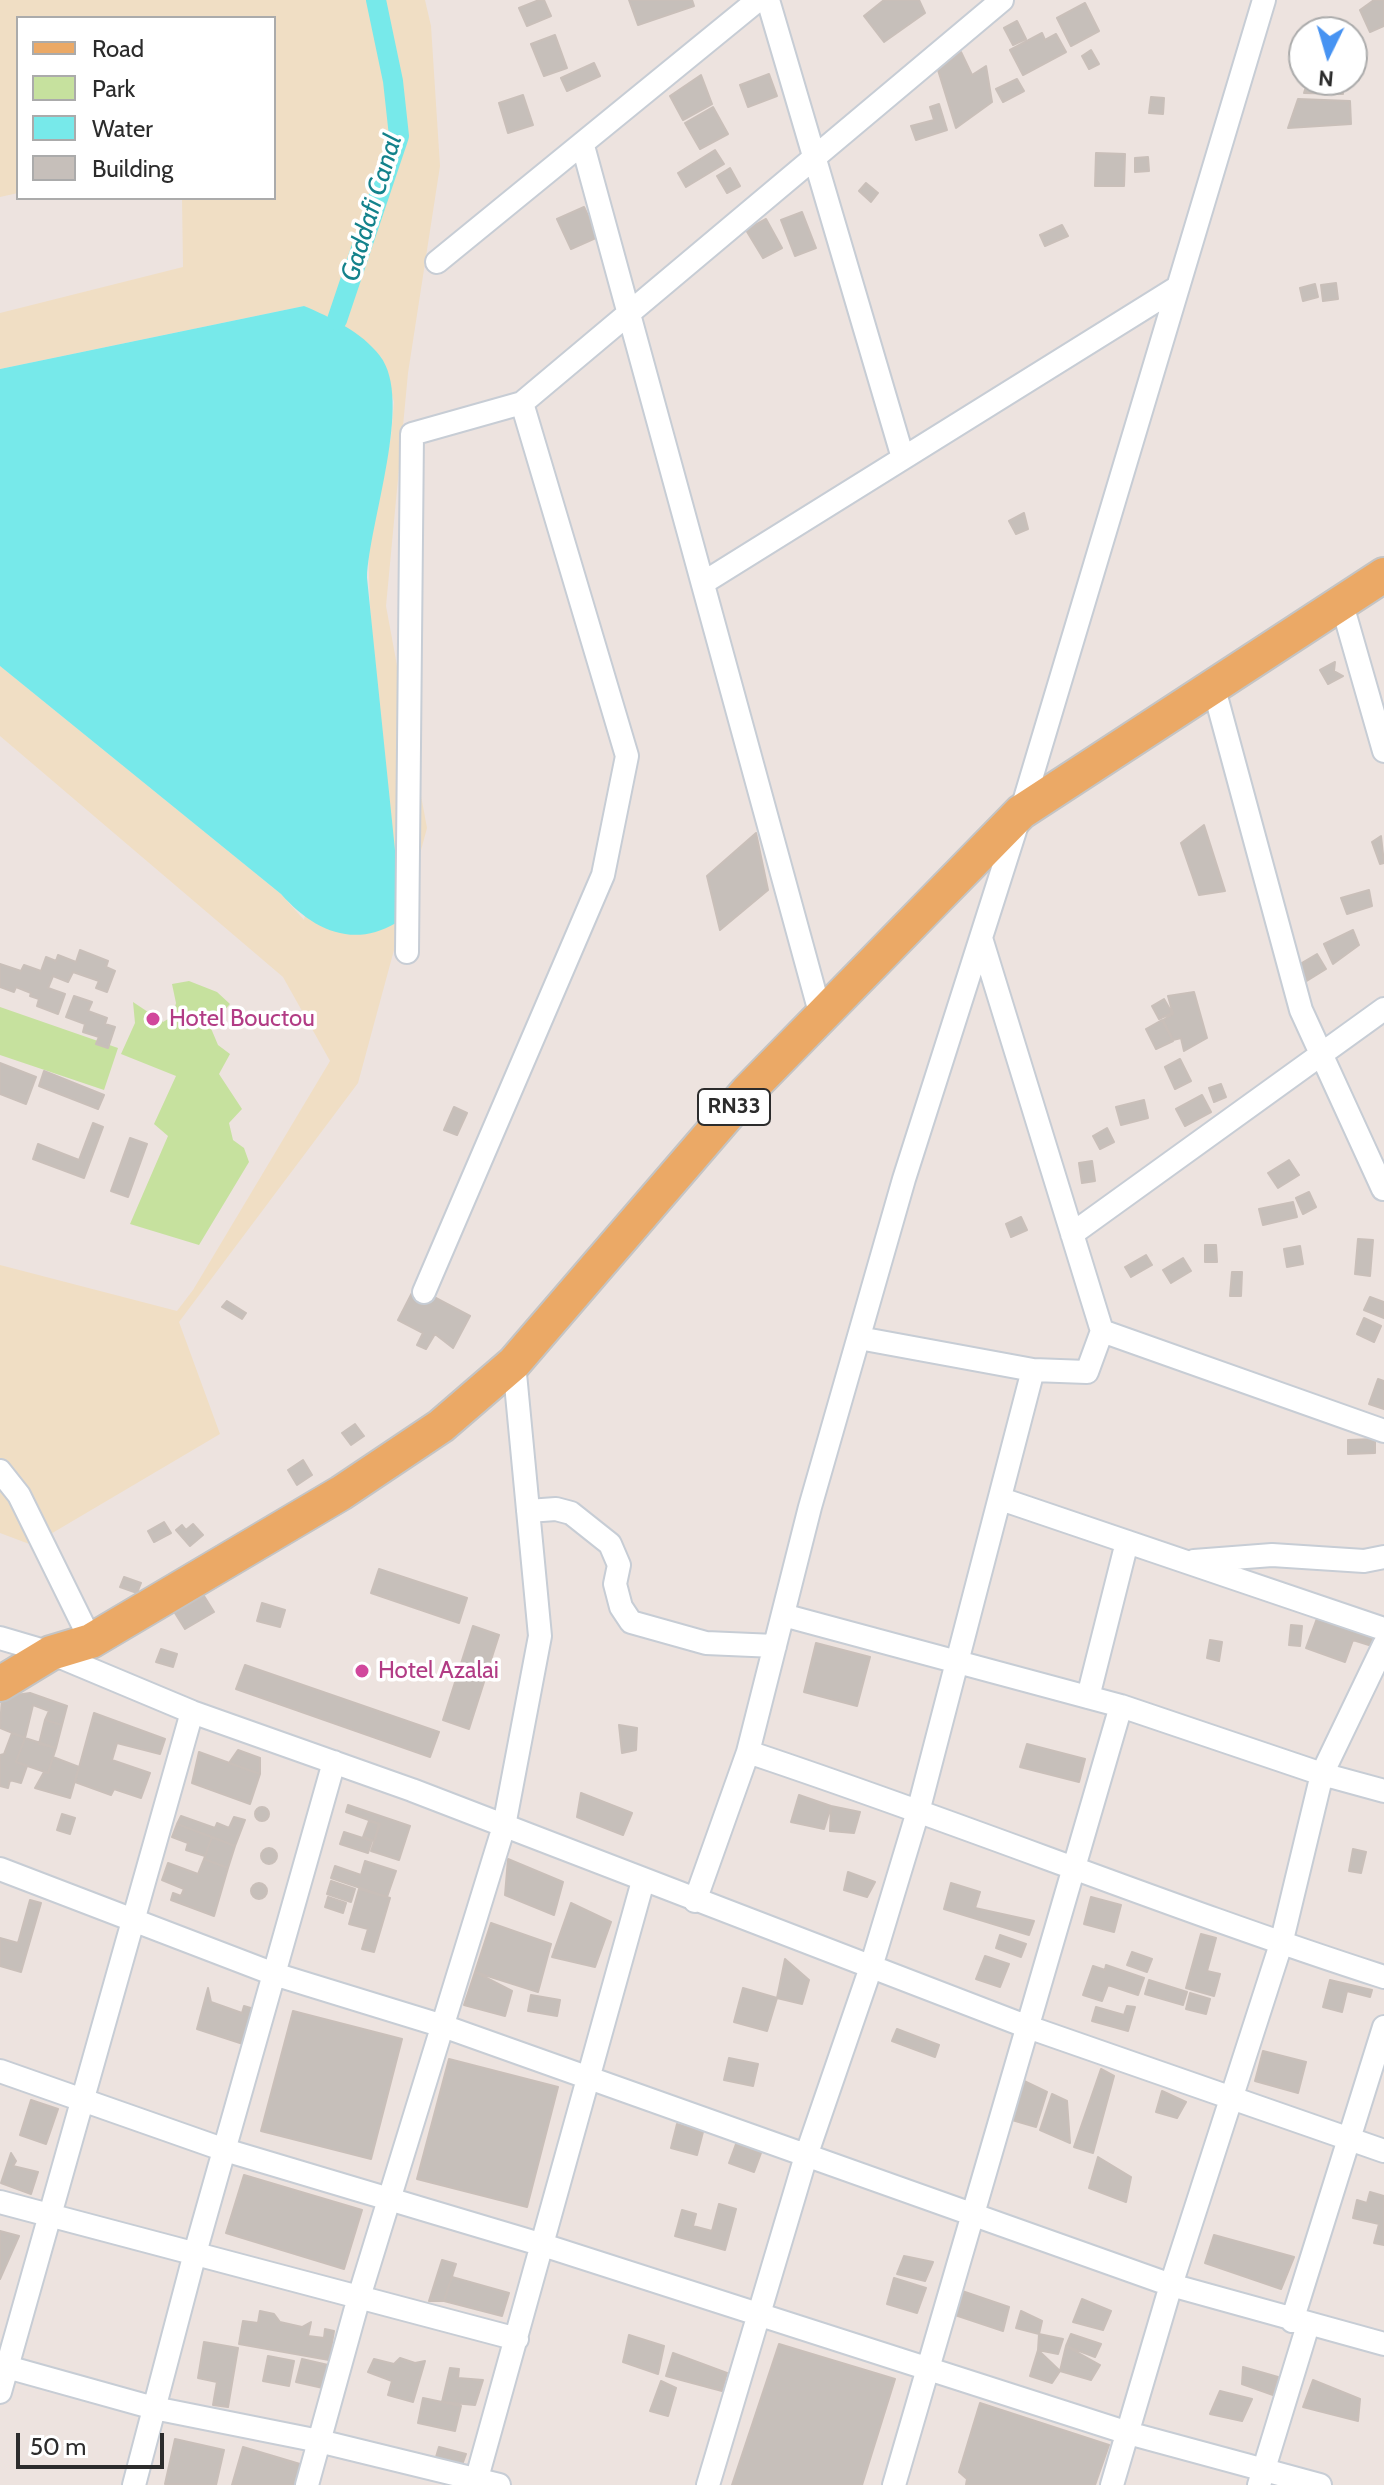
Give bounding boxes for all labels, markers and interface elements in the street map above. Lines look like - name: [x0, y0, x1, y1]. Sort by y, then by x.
- legend: [16, 16, 276, 200]
- north arrow: [1288, 16, 1368, 96]
- text: Road: [92, 34, 144, 63]
- text: N: [1317, 64, 1335, 93]
- text: Park: [92, 74, 135, 103]
- text: Water: [92, 114, 153, 143]
- water label: Gaddafi Canal: [335, 131, 409, 285]
- text: Building: [92, 154, 173, 183]
- place label: Hotel Bouctou: [169, 1005, 315, 1033]
- marker: Hotel Bouctou: [144, 1010, 162, 1028]
- road number: RN33: [698, 1089, 770, 1125]
- place label: Hotel Azalai: [378, 1657, 499, 1685]
- marker: Hotel Azalai: [353, 1662, 371, 1680]
- scale bar: [20, 2417, 168, 2467]
- text: 50 m: [30, 2432, 86, 2461]

